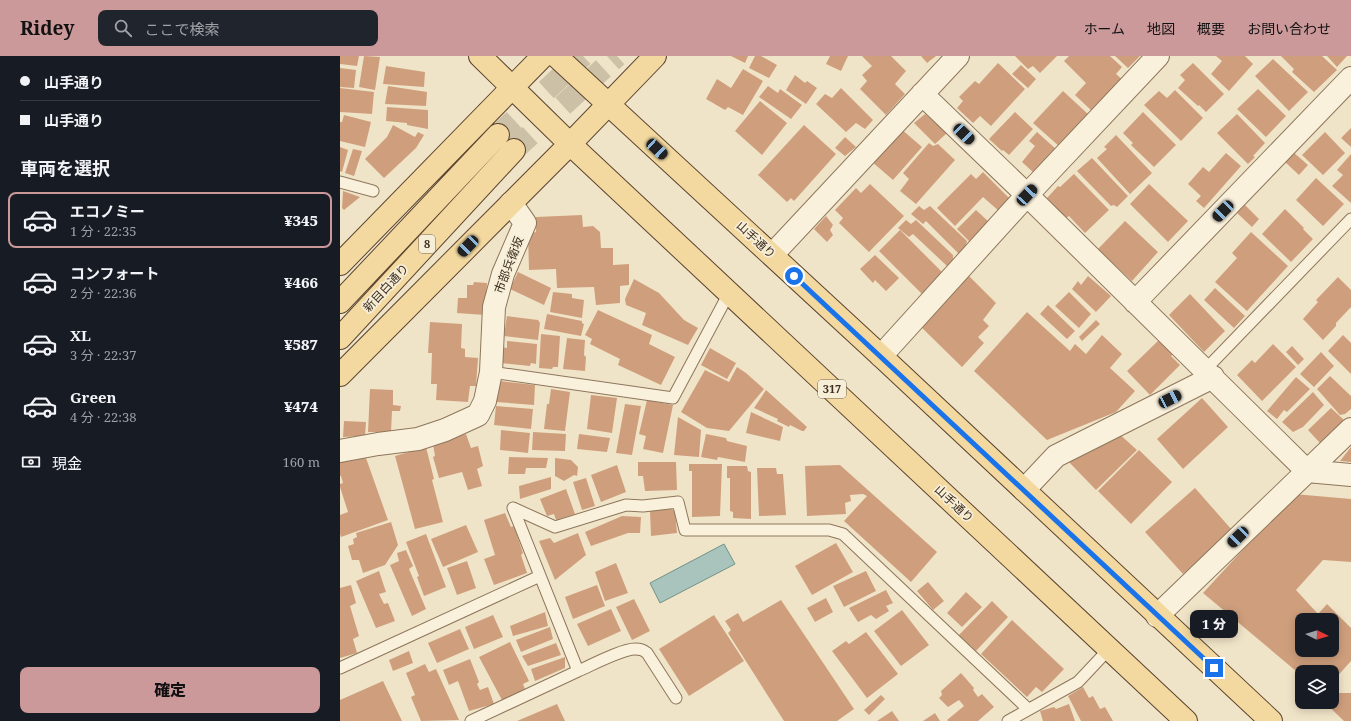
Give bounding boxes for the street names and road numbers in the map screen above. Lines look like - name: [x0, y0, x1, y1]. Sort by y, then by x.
- street label: 山手通り: [733, 217, 780, 262]
- street label: 市部兵衛坂: [490, 234, 527, 296]
- road number: 8: [419, 235, 435, 253]
- street label: 新目白通り: [359, 260, 412, 315]
- road number: 317: [818, 380, 846, 398]
- street label: 山手通り: [931, 481, 978, 526]

